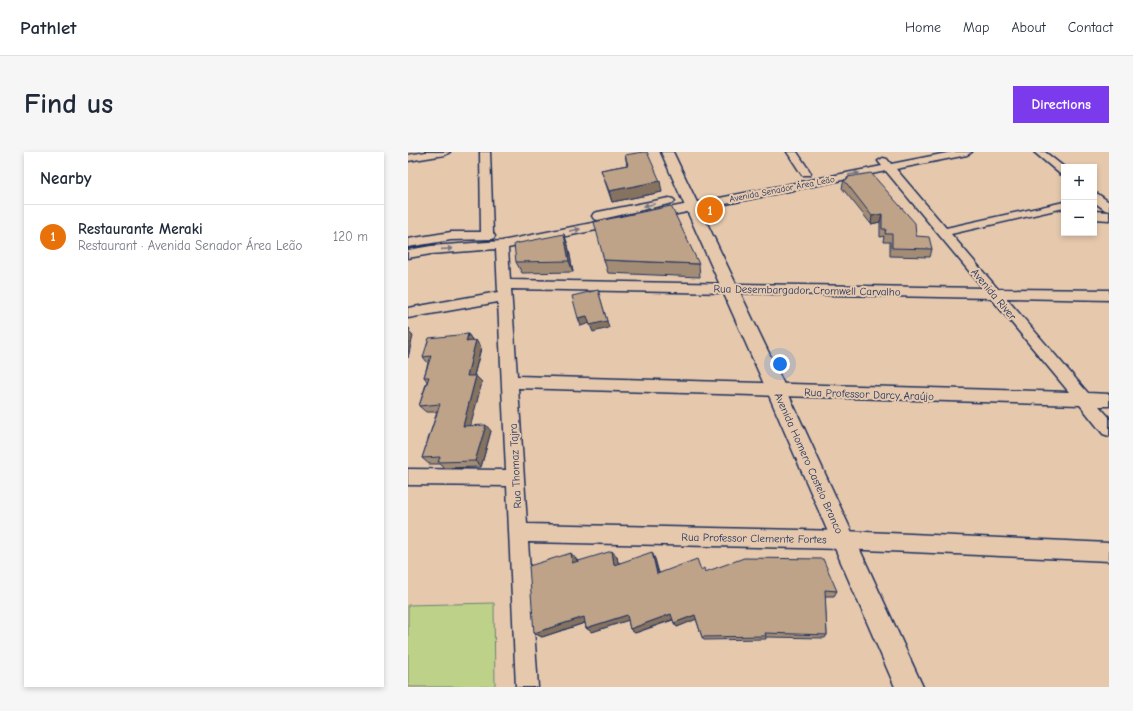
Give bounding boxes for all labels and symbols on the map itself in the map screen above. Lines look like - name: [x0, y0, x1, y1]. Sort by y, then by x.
- one-way arrow: [848, 171, 860, 177]
- street label: Avenida Senador Área Leão: [728, 173, 836, 204]
- pin: 1: [697, 195, 723, 225]
- one-way arrow: [643, 202, 656, 208]
- one-way arrow: [569, 227, 581, 233]
- one-way arrow: [440, 245, 453, 252]
- street label: Avenida River: [968, 266, 1019, 323]
- street label: Rua Desembargador Cromwell Carvalho: [713, 282, 901, 299]
- your location: [770, 354, 790, 374]
- street label: Rua Professor Darcy Araújo: [804, 386, 934, 403]
- street label: Avenida Homero Castelo Branco: [771, 391, 846, 536]
- street label: Rua Thomaz Tajra: [507, 423, 524, 509]
- street label: Rua Professor Clemente Fortes: [681, 531, 827, 546]

